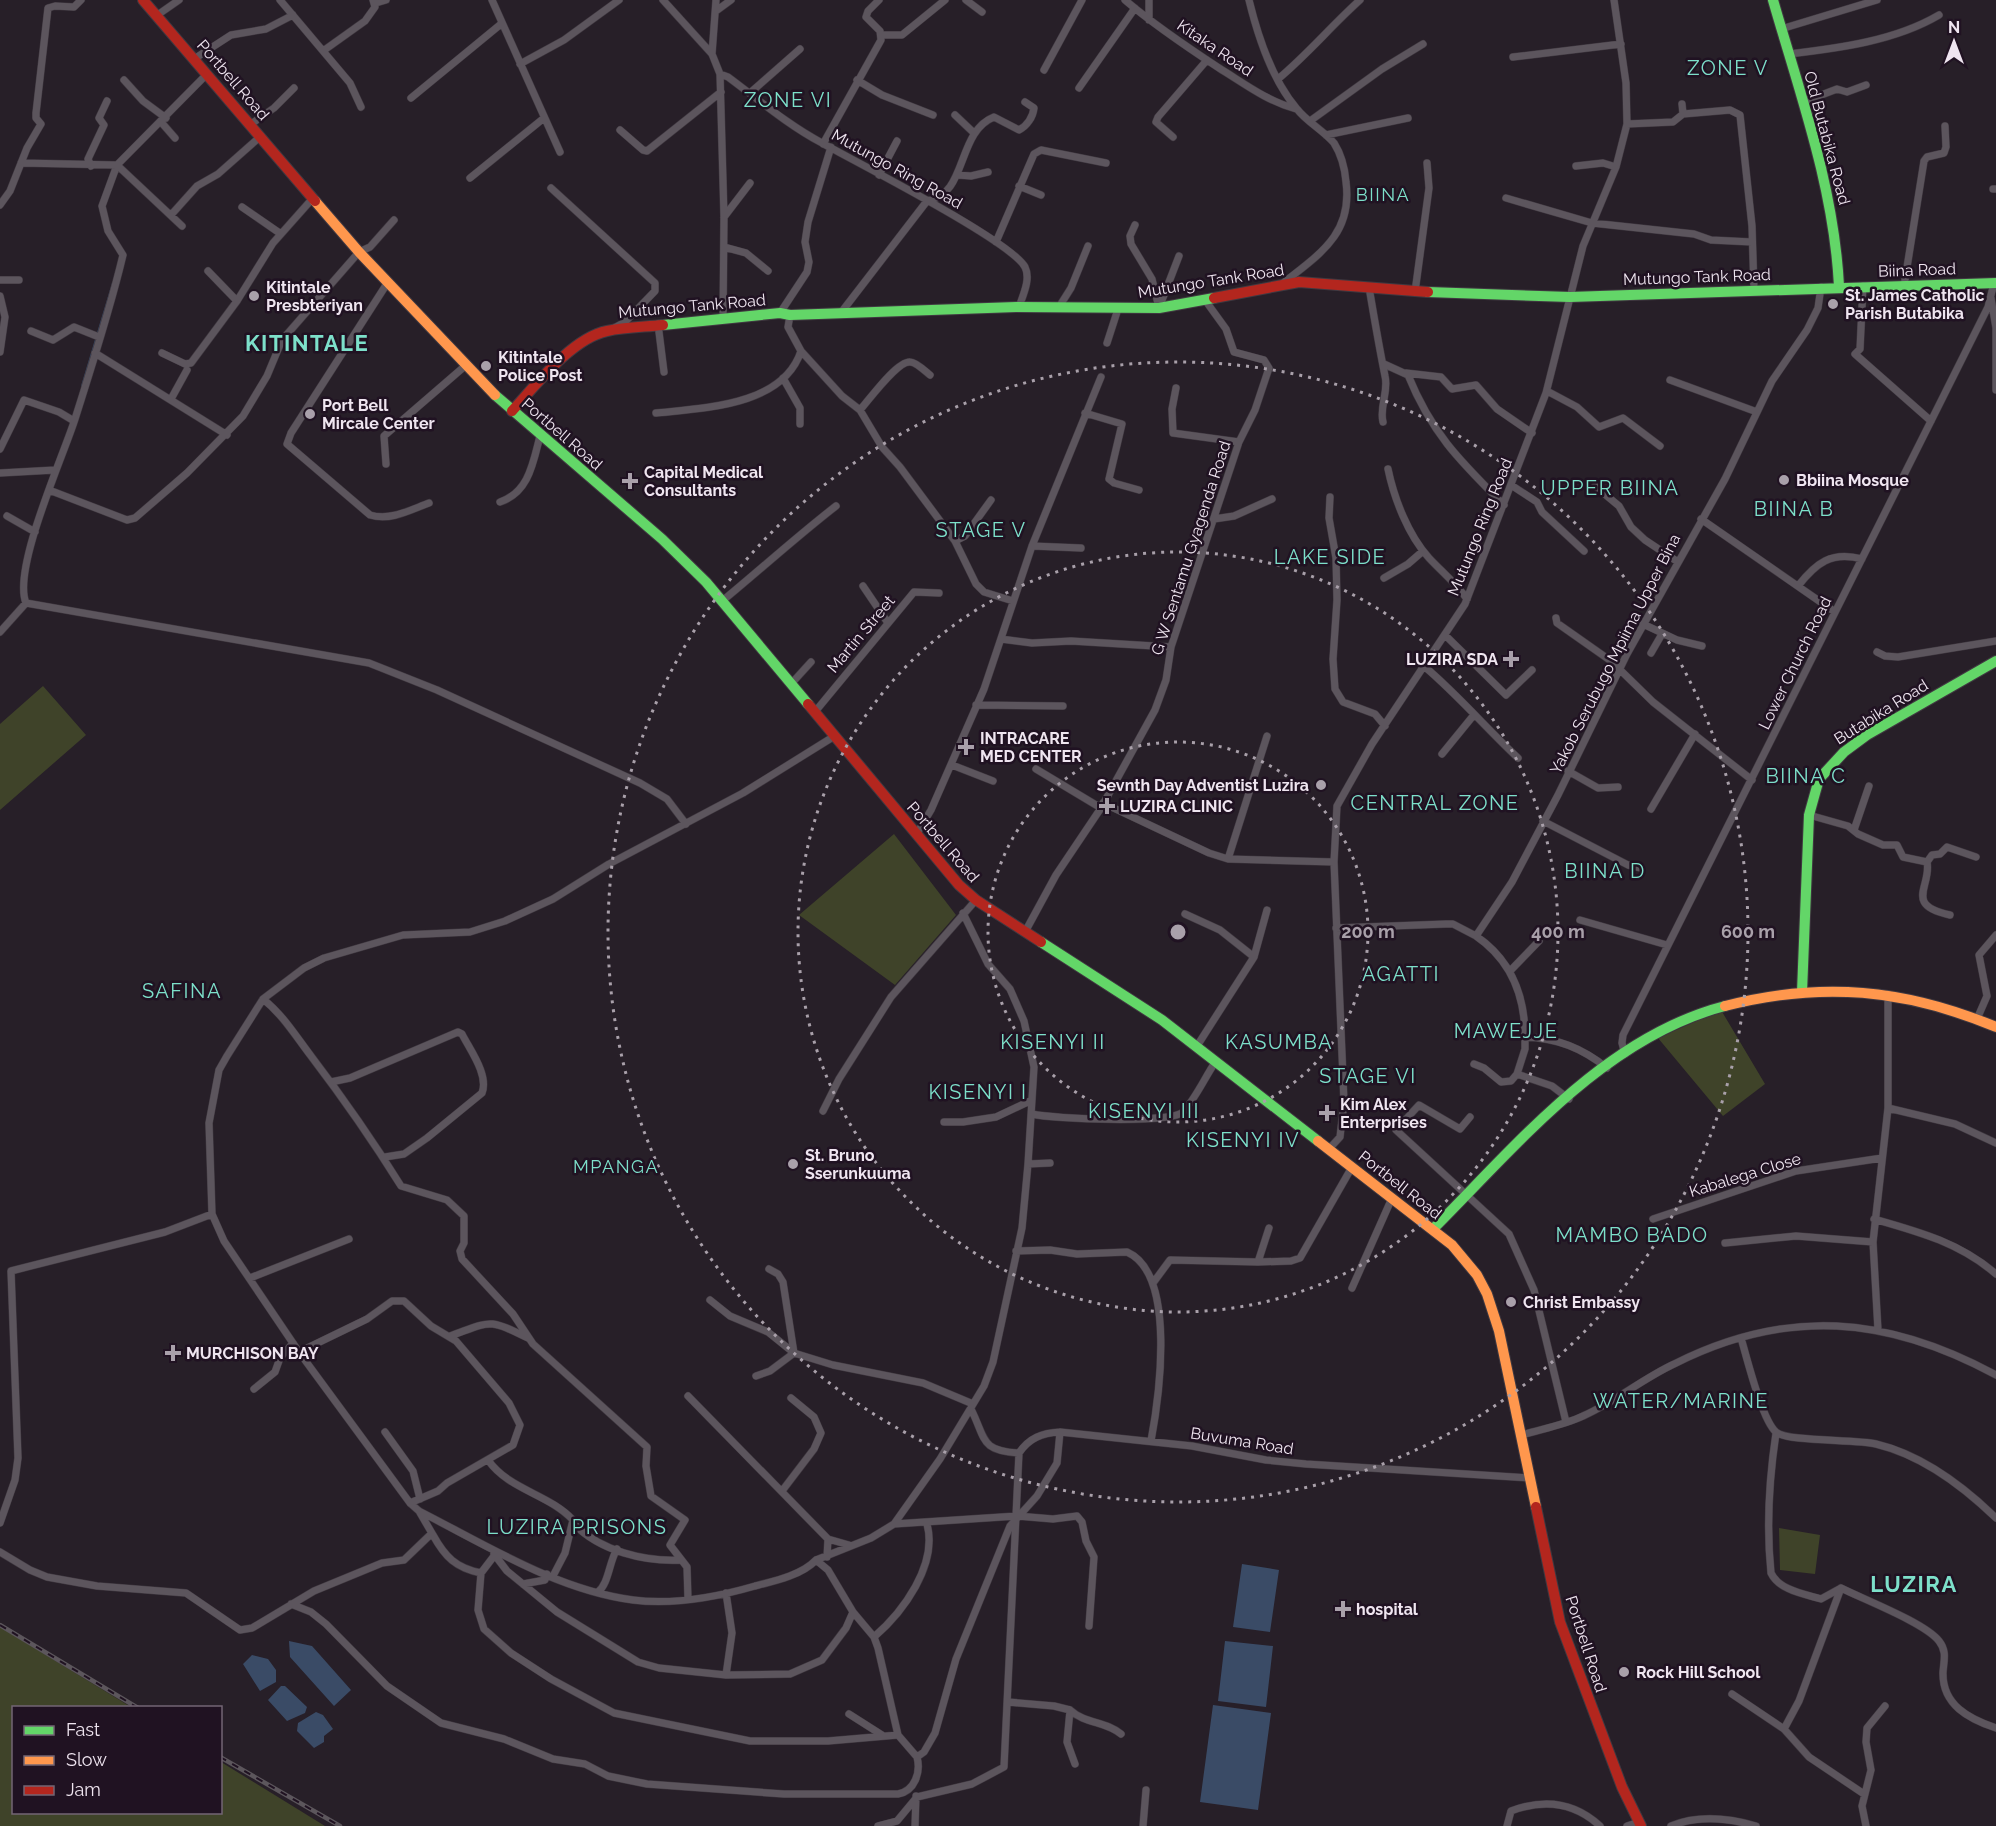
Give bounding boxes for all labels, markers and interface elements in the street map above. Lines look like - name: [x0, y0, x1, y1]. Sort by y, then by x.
- north arrow: [1924, 12, 1984, 72]
- street label: Kitaka Road: [1173, 16, 1257, 80]
- text: N: [1948, 18, 1960, 37]
- street label: Portbell Road: [193, 36, 273, 124]
- district label: ZONE V: [1687, 56, 1769, 80]
- street label: Old Butabika Road: [1800, 69, 1854, 207]
- district label: ZONE VI: [744, 88, 832, 112]
- street label: Mutungo Ring Road: [828, 125, 966, 213]
- district label: BIINA: [1356, 184, 1410, 205]
- street label: Biina Road: [1878, 259, 1956, 281]
- street label: Mutungo Tank Road: [1137, 260, 1286, 302]
- street label: Mutungo Tank Road: [1623, 265, 1771, 289]
- place label: Kitintale Presbteriyan: [266, 278, 363, 315]
- place label: St. James Catholic Parish Butabika: [1845, 286, 1985, 323]
- marker: Kitintale Presbteriyan: [247, 289, 261, 303]
- street label: Mutungo Tank Road: [618, 290, 767, 322]
- marker: St. James Catholic Parish Butabika: [1826, 297, 1840, 311]
- district label: KITINTALE: [245, 330, 369, 356]
- place label: Kitintale Police Post: [498, 348, 583, 385]
- marker: Kitintale Police Post: [479, 359, 493, 373]
- street label: Portbell Road: [518, 394, 606, 474]
- place label: Port Bell Mircale Center: [322, 396, 435, 433]
- marker: Port Bell Mircale Center: [303, 407, 317, 421]
- street label: G W Sentamu Gyagenda Road: [1147, 438, 1235, 658]
- street label: Mutungo Ring Road: [1444, 455, 1516, 599]
- place label: Capital Medical Consultants: [644, 463, 764, 500]
- place label: Bbiina Mosque: [1796, 471, 1909, 490]
- marker: Capital Medical Consultants: [621, 472, 639, 490]
- marker: Bbiina Mosque: [1777, 473, 1791, 487]
- district label: UPPER BIINA: [1540, 476, 1680, 500]
- district label: BIINA B: [1754, 497, 1834, 521]
- district label: STAGE V: [936, 518, 1026, 542]
- street label: Yakob Serubugo Mpiima Upper Bina: [1546, 531, 1684, 777]
- district label: LAKE SIDE: [1274, 545, 1386, 569]
- street label: Martin Street: [823, 591, 899, 676]
- street label: Lower Church Road: [1755, 593, 1835, 733]
- place label: LUZIRA SDA: [1406, 650, 1498, 669]
- marker: LUZIRA SDA: [1502, 650, 1520, 668]
- street label: Butabika Road: [1830, 676, 1932, 748]
- place label: INTRACARE MED CENTER: [980, 729, 1082, 766]
- marker: INTRACARE MED CENTER: [957, 738, 975, 756]
- district label: BIINA C: [1766, 764, 1846, 788]
- place label: Sevnth Day Adventist Luzira: [1097, 776, 1309, 795]
- marker: Sevnth Day Adventist Luzira: [1314, 778, 1328, 792]
- district label: CENTRAL ZONE: [1350, 791, 1520, 815]
- marker: LUZIRA CLINIC: [1098, 797, 1116, 815]
- place label: LUZIRA CLINIC: [1120, 797, 1233, 816]
- street label: Portbell Road: [903, 798, 983, 886]
- district label: BIINA D: [1564, 859, 1646, 883]
- text: 200 m: [1341, 921, 1395, 942]
- text: 400 m: [1531, 921, 1585, 942]
- text: 600 m: [1721, 921, 1775, 942]
- centre of rings: [1168, 922, 1188, 942]
- district label: AGATTI: [1362, 962, 1440, 986]
- district label: SAFINA: [142, 979, 222, 1003]
- district label: MAWEJJE: [1454, 1019, 1558, 1043]
- district label: KISENYI II: [1000, 1030, 1106, 1054]
- district label: KASUMBA: [1225, 1030, 1333, 1054]
- district label: STAGE VI: [1319, 1064, 1417, 1088]
- district label: KISENYI I: [928, 1080, 1028, 1104]
- place label: Kim Alex Enterprises: [1340, 1095, 1427, 1132]
- district label: KISENYI III: [1088, 1099, 1200, 1123]
- marker: Kim Alex Enterprises: [1318, 1104, 1336, 1122]
- district label: KISENYI IV: [1186, 1128, 1300, 1152]
- place label: St. Bruno Sserunkuuma: [805, 1146, 911, 1183]
- street label: Portbell Road: [1355, 1147, 1445, 1223]
- street label: Kabalega Close: [1687, 1149, 1803, 1201]
- district label: MPANGA: [573, 1156, 659, 1177]
- marker: St. Bruno Sserunkuuma: [786, 1157, 800, 1171]
- district label: MAMBO BADO: [1556, 1223, 1708, 1247]
- place label: Christ Embassy: [1523, 1293, 1640, 1312]
- marker: Christ Embassy: [1504, 1295, 1518, 1309]
- marker: MURCHISON BAY: [164, 1344, 182, 1362]
- place label: MURCHISON BAY: [186, 1344, 319, 1363]
- district label: WATER/MARINE: [1593, 1389, 1769, 1413]
- street label: Buvuma Road: [1189, 1423, 1295, 1459]
- district label: LUZIRA PRISONS: [487, 1515, 667, 1539]
- district label: LUZIRA: [1870, 1571, 1958, 1597]
- street label: Portbell Road: [1561, 1593, 1611, 1695]
- marker: hospital: [1334, 1600, 1352, 1618]
- place label: hospital: [1356, 1600, 1419, 1619]
- place label: Rock Hill School: [1636, 1663, 1761, 1682]
- marker: Rock Hill School: [1617, 1665, 1631, 1679]
- legend: [12, 1706, 222, 1814]
- text: Fast: [66, 1719, 100, 1740]
- text: Slow: [66, 1749, 107, 1770]
- text: Jam: [66, 1779, 101, 1800]

